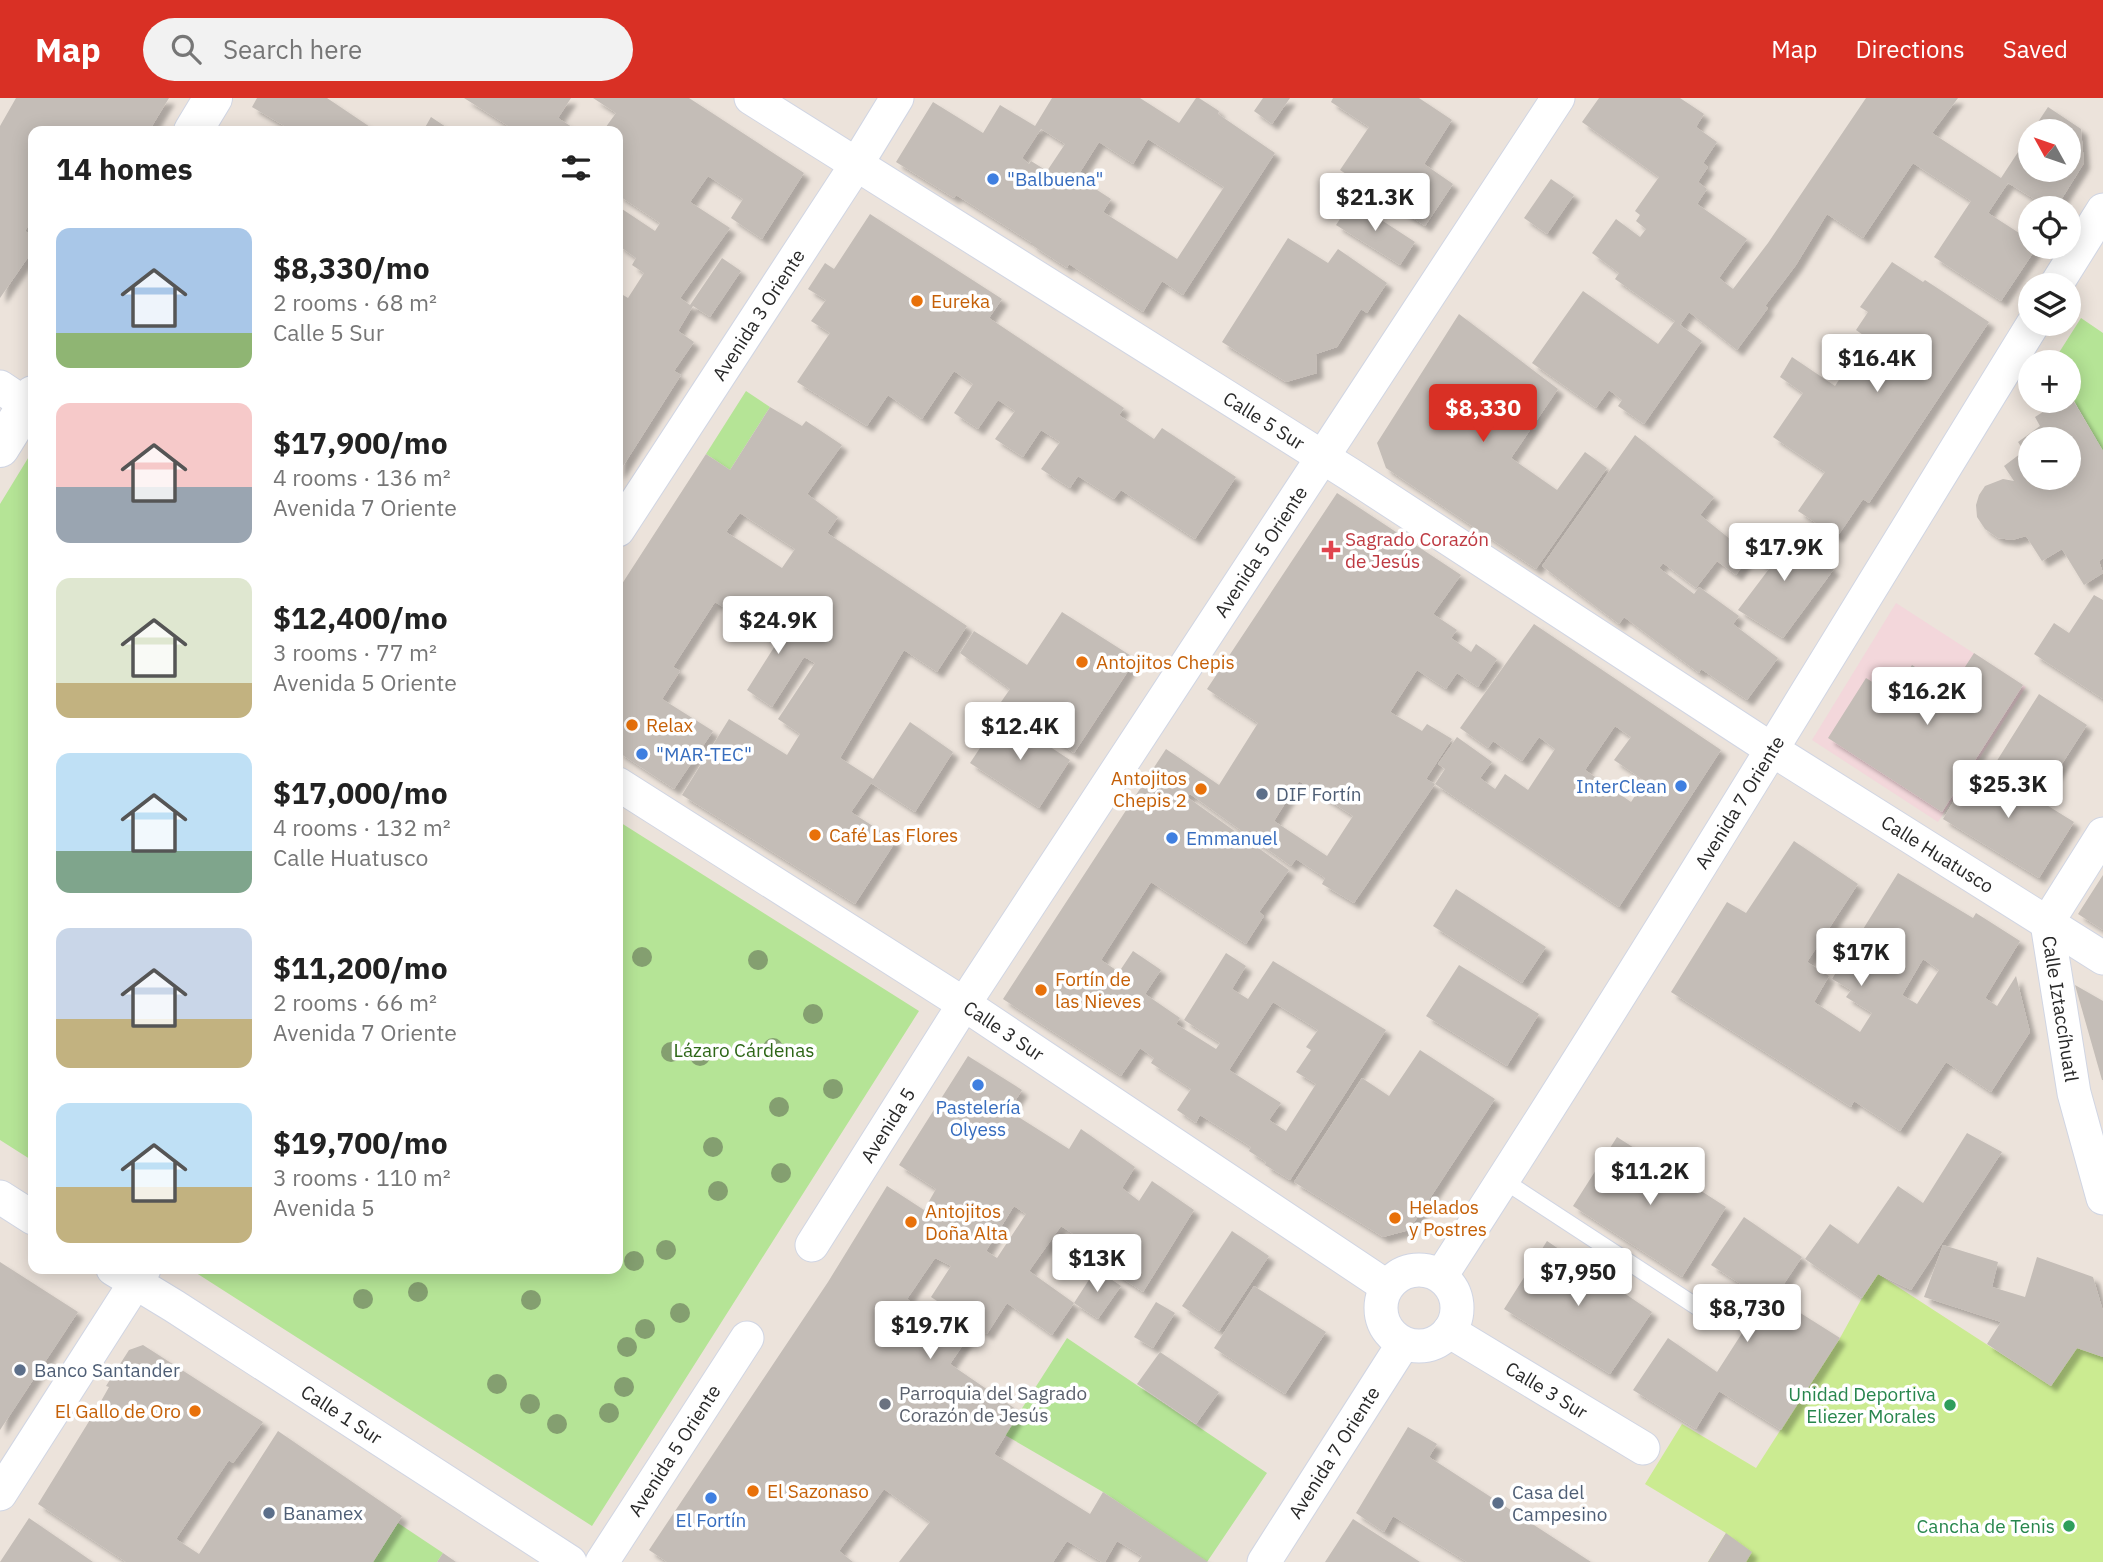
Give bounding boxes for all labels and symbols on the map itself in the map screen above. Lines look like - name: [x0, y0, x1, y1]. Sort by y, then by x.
- north arrow: [2018, 119, 2081, 182]
- place label: "Balbuena": [1007, 167, 1104, 191]
- marker: "Balbuena": [985, 171, 1001, 187]
- pin: $21.3K: [1318, 174, 1432, 233]
- street label: Avenida 3 Oriente: [707, 244, 810, 385]
- place label: Eureka: [931, 289, 990, 313]
- marker: Eureka: [909, 293, 925, 309]
- pin: $16.4K: [1820, 334, 1934, 394]
- pin: $8,330: [1426, 384, 1540, 444]
- street label: Calle 5 Sur: [1219, 386, 1309, 455]
- street label: Avenida 5 Oriente: [1209, 481, 1312, 622]
- pin: $17.9K: [1727, 524, 1841, 583]
- place label: Sagrado Corazón de Jesús: [1345, 527, 1489, 573]
- marker: Sagrado Corazón de Jesús: [1323, 542, 1339, 558]
- pin: $24.9K: [721, 596, 835, 656]
- place label: Antojitos Chepis: [1096, 650, 1235, 674]
- marker: Antojitos Chepis: [1074, 654, 1090, 670]
- pin: $16.2K: [1870, 668, 1984, 727]
- pin: $12.4K: [963, 702, 1077, 762]
- place label: Relax: [646, 713, 694, 737]
- marker: Relax: [624, 717, 640, 733]
- street label: Avenida 7 Oriente: [1689, 731, 1790, 873]
- place label: "MAR-TEC": [656, 742, 752, 766]
- marker: "MAR-TEC": [634, 746, 650, 762]
- pin: $25.3K: [1951, 760, 2065, 820]
- place label: Antojitos Chepis 2: [1111, 766, 1187, 812]
- place label: InterClean: [1576, 774, 1667, 798]
- marker: InterClean: [1673, 778, 1689, 794]
- marker: Antojitos Chepis 2: [1193, 781, 1209, 797]
- place label: DIF Fortín: [1276, 782, 1362, 806]
- marker: DIF Fortín: [1254, 786, 1270, 802]
- street label: Calle Huatusco: [1877, 810, 1998, 898]
- place label: Café Las Flores: [829, 823, 958, 847]
- place label: Emmanuel: [1186, 826, 1278, 850]
- marker: Café Las Flores: [807, 827, 823, 843]
- marker: Emmanuel: [1164, 830, 1180, 846]
- pin: $17K: [1820, 928, 1902, 988]
- street label: Calle Iztaccíhuatl: [2037, 934, 2084, 1084]
- place label: Fortín de las Nieves: [1055, 967, 1141, 1013]
- marker: Fortín de las Nieves: [1033, 982, 1049, 998]
- street label: Calle 3 Sur: [959, 995, 1049, 1066]
- park label: Lázaro Cárdenas: [673, 1038, 815, 1062]
- marker: Pastelería Olyess: [970, 1077, 986, 1093]
- street label: Avenida 5: [855, 1083, 920, 1167]
- place label: Pastelería Olyess: [935, 1095, 1021, 1141]
- pin: $11.2K: [1593, 1148, 1707, 1207]
- place label: Helados y Postres: [1409, 1195, 1487, 1241]
- place label: Antojitos Doña Alta: [925, 1199, 1008, 1245]
- marker: Helados y Postres: [1387, 1210, 1403, 1226]
- marker: Antojitos Doña Alta: [903, 1214, 919, 1230]
- pin: $13K: [1056, 1234, 1138, 1294]
- pin: $7,950: [1521, 1248, 1635, 1308]
- pin: $8,730: [1690, 1284, 1804, 1344]
- pin: $19.7K: [873, 1302, 987, 1361]
- street label: Calle 3 Sur: [1501, 1356, 1592, 1424]
- place label: Banco Santander: [34, 1358, 180, 1382]
- marker: Banco Santander: [12, 1362, 28, 1378]
- street label: Calle 1 Sur: [297, 1379, 387, 1449]
- street label: Avenida 5 Oriente: [623, 1380, 726, 1521]
- place label: Parroquia del Sagrado Corazón de Jesús: [899, 1381, 1087, 1427]
- street label: Avenida 7 Oriente: [1283, 1382, 1385, 1523]
- place label: Unidad Deportiva Eliezer Morales: [1788, 1382, 1936, 1428]
- marker: Parroquia del Sagrado Corazón de Jesús: [877, 1396, 893, 1412]
- marker: Unidad Deportiva Eliezer Morales: [1942, 1397, 1958, 1413]
- place label: El Gallo de Oro: [55, 1399, 181, 1423]
- marker: El Gallo de Oro: [187, 1403, 203, 1419]
- place label: El Sazonaso: [767, 1479, 869, 1503]
- place label: Casa del Campesino: [1512, 1480, 1607, 1526]
- marker: El Sazonaso: [745, 1483, 761, 1499]
- marker: El Fortín: [703, 1490, 719, 1506]
- marker: Casa del Campesino: [1490, 1495, 1506, 1511]
- place label: Banamex: [283, 1501, 363, 1525]
- marker: Banamex: [261, 1505, 277, 1521]
- place label: El Fortín: [676, 1508, 746, 1532]
- place label: Cancha de Tenis: [1916, 1514, 2055, 1538]
- marker: Cancha de Tenis: [2061, 1518, 2077, 1534]

